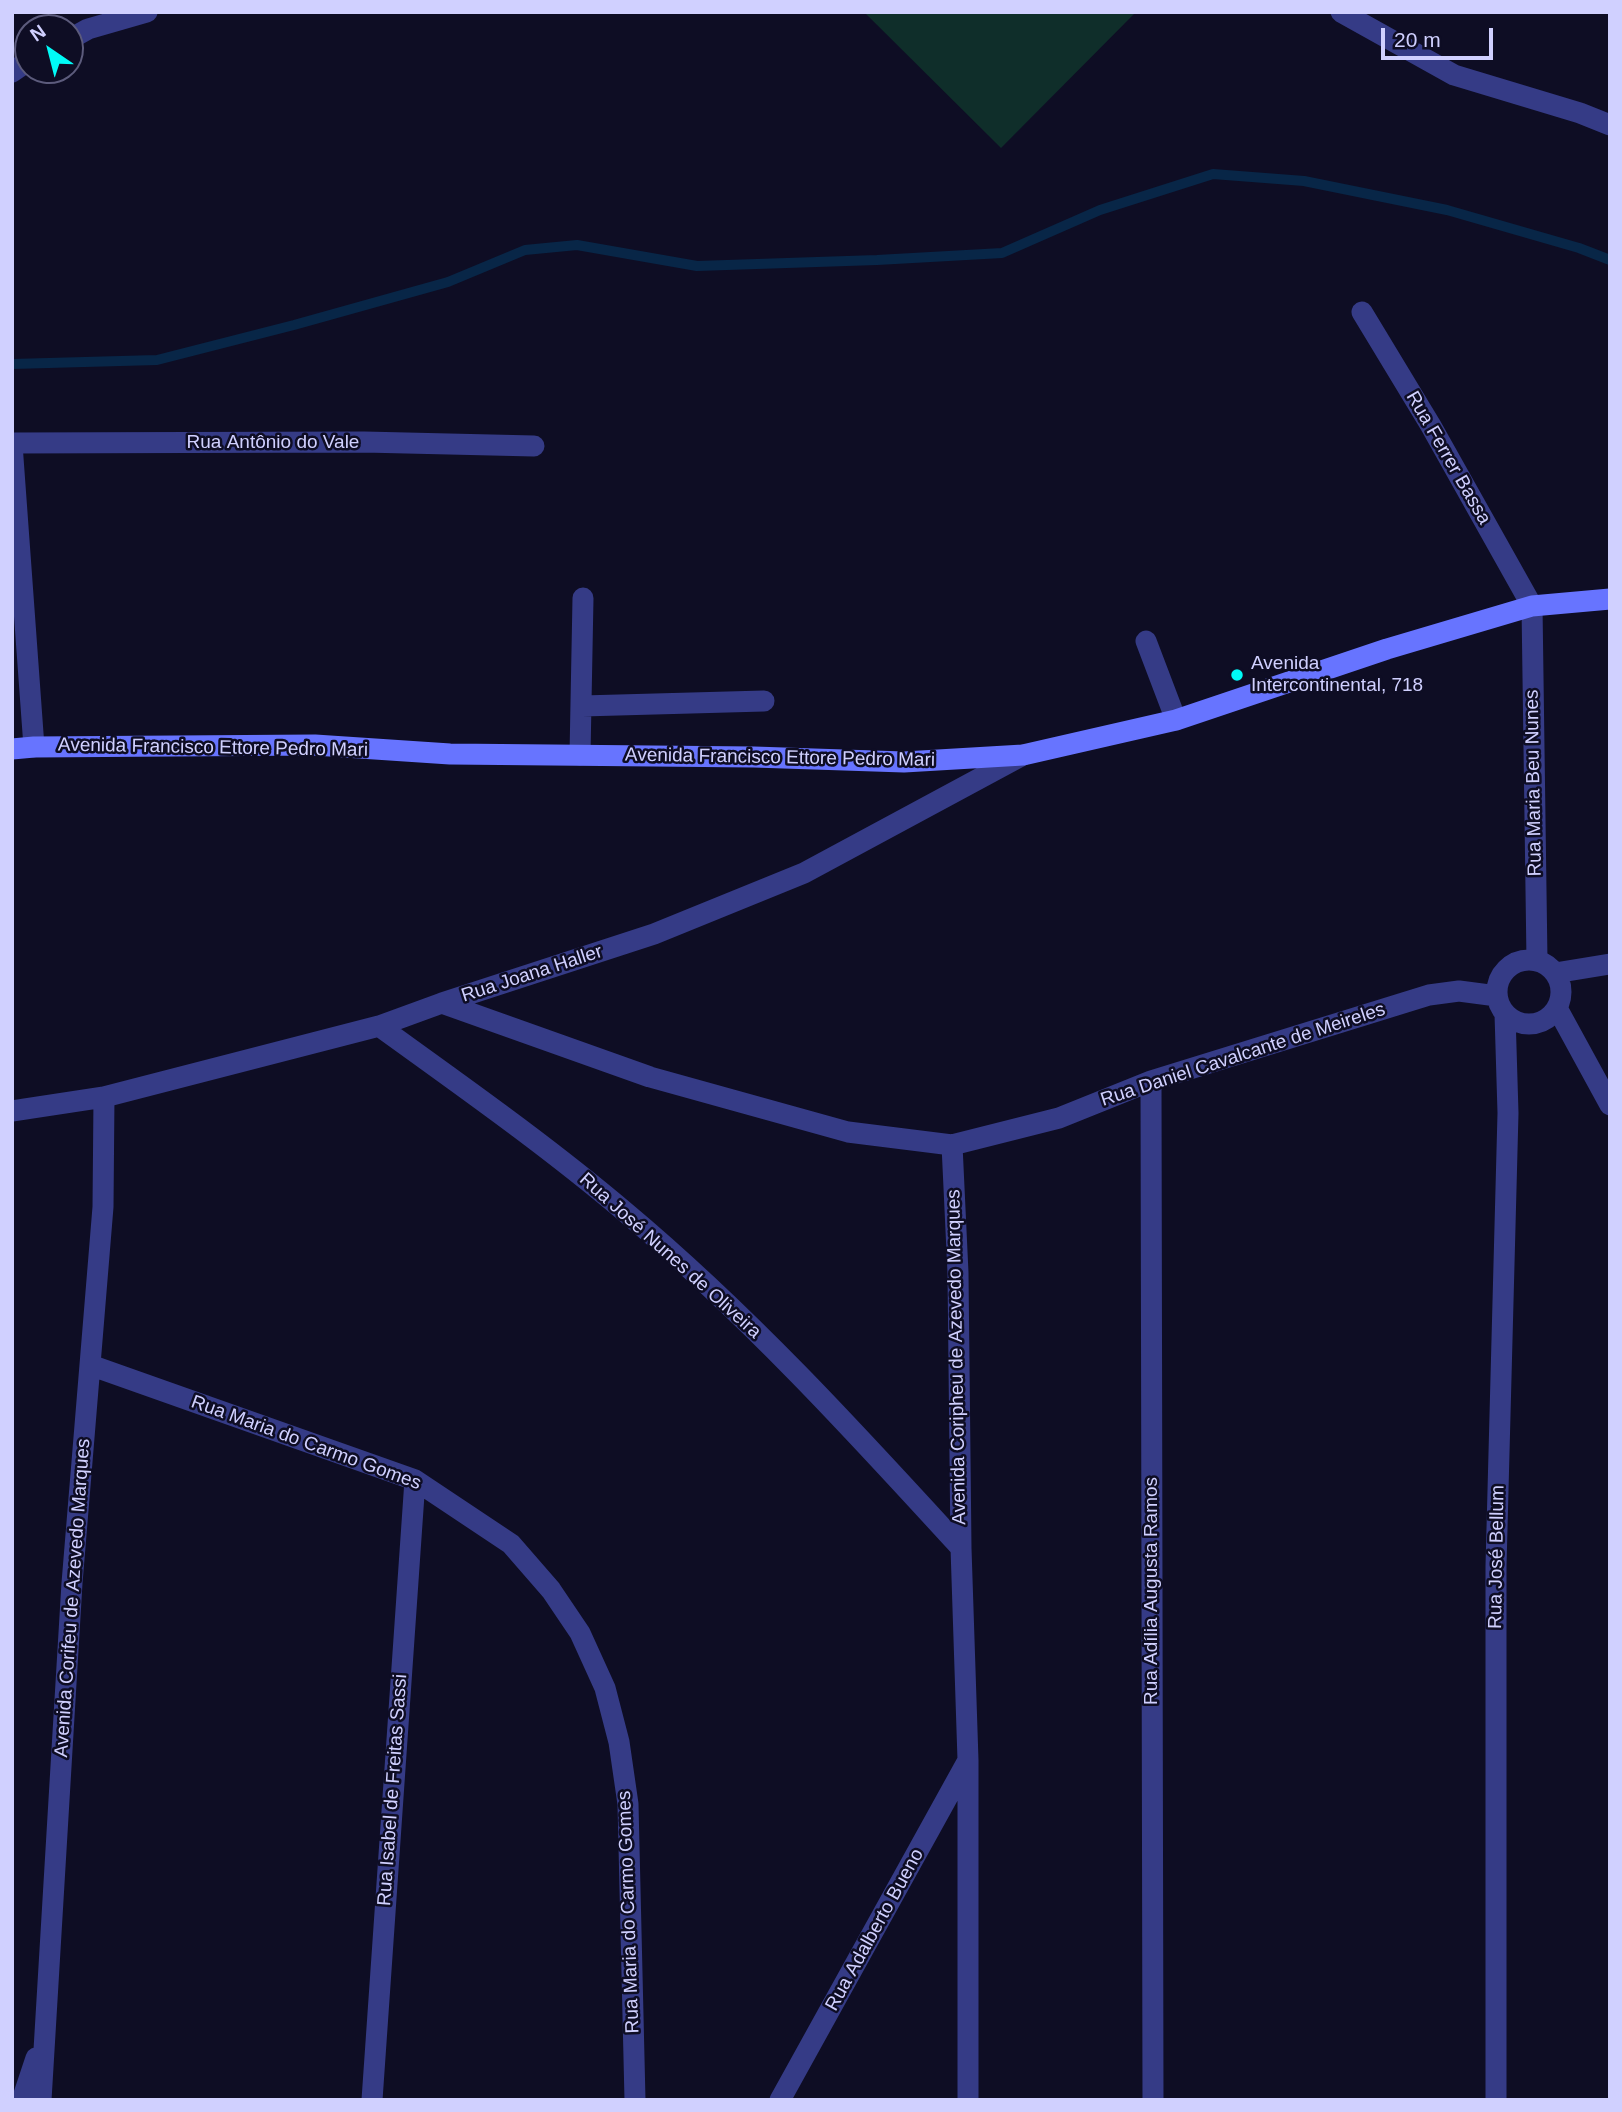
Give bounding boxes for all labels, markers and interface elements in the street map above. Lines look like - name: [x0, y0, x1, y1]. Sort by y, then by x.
- north arrow: [14, 14, 84, 84]
- scale bar: [1384, 14, 1496, 58]
- text: N: [26, 20, 49, 46]
- text: 20 m: [1394, 28, 1441, 51]
- street label: Rua Ferrer Bassa: [1401, 387, 1495, 529]
- street label: Rua Antônio do Vale: [187, 432, 359, 454]
- place label: Avenida Intercontinental, 718: [1251, 653, 1423, 697]
- marker: Avenida Intercontinental, 718: [1229, 667, 1245, 683]
- street label: Rua Maria Beu Nunes: [1521, 689, 1547, 877]
- street label: Avenida Francisco Ettore Pedro Mari: [58, 734, 368, 762]
- street label: Avenida Francisco Ettore Pedro Mari: [625, 744, 935, 772]
- street label: Rua Joana Haller: [459, 940, 605, 1008]
- street label: Rua Daniel Cavalcante de Meireles: [1098, 998, 1388, 1112]
- street label: Rua José Nunes de Oliveira: [574, 1168, 766, 1344]
- street label: Avenida Coripheu de Azevedo Marques: [943, 1189, 971, 1525]
- street label: Rua Maria do Carmo Gomes: [188, 1391, 424, 1495]
- street label: Avenida Corifeu de Azevedo Marques: [50, 1438, 96, 1758]
- street label: Rua Adília Augusta Ramos: [1141, 1477, 1163, 1705]
- street label: Rua José Bellum: [1484, 1485, 1510, 1629]
- street label: Rua Isabel de Freitas Sassi: [374, 1673, 412, 1907]
- street label: Rua Maria do Carmo Gomes: [613, 1790, 645, 2034]
- street label: Rua Adalberto Bueno: [821, 1845, 929, 2015]

